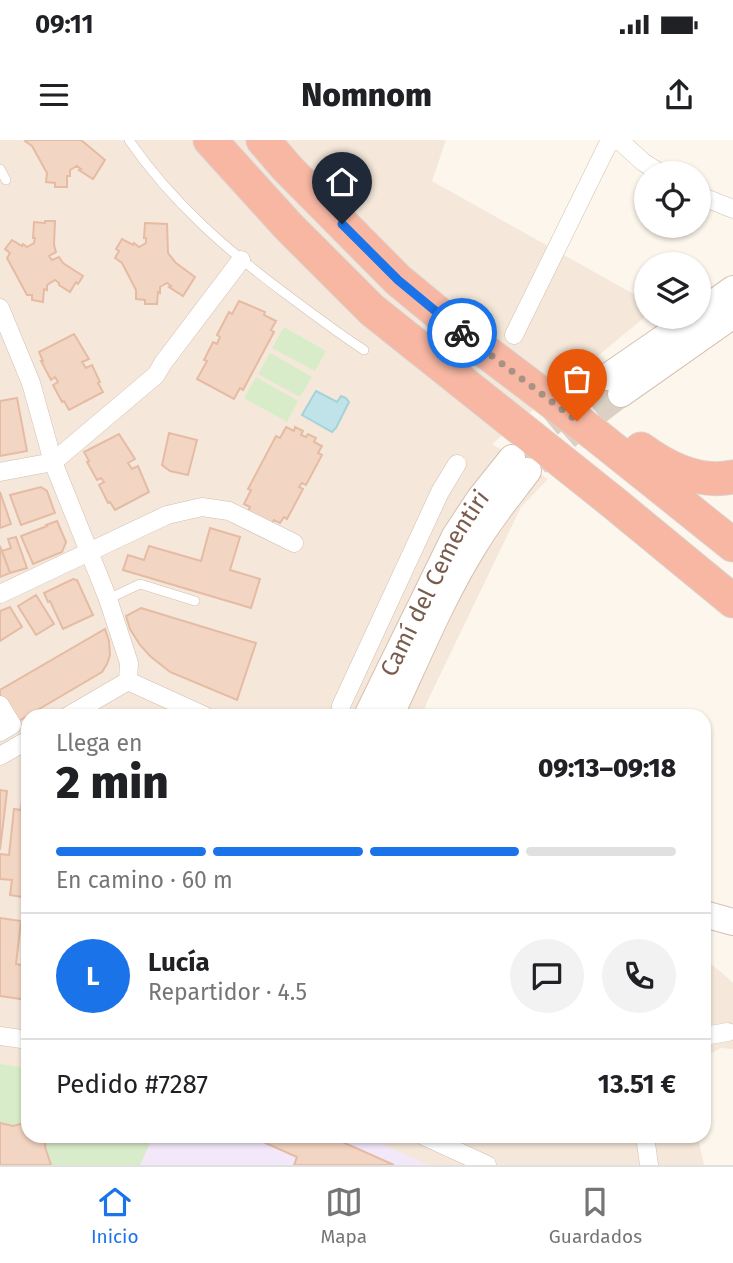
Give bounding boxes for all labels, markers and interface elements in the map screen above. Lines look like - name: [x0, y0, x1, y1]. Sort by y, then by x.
- text: 09:11: [35, 9, 94, 40]
- icon: menu: [35, 76, 73, 114]
- text: Nomnom: [301, 76, 432, 114]
- icon: share: [660, 76, 698, 114]
- pin: [312, 152, 372, 224]
- map controls: [634, 161, 711, 329]
- button: locate: [634, 161, 711, 238]
- icon: home: [323, 163, 361, 201]
- button: layers: [634, 252, 711, 329]
- courier: [427, 298, 497, 368]
- icon: bike: [443, 314, 481, 352]
- pin: [547, 349, 607, 421]
- icon: bag: [558, 360, 596, 398]
- street label: Camí del Cementiri: [375, 484, 495, 681]
- text: Llega en: [56, 729, 142, 757]
- text: 09:13–09:18: [538, 753, 676, 784]
- text: 2 min: [56, 755, 169, 810]
- text: En camino · 60 m: [56, 866, 233, 894]
- button: chat: [510, 939, 584, 1013]
- button: phone: [602, 939, 676, 1013]
- text: Lucía: [148, 947, 210, 978]
- text: L: [86, 961, 100, 992]
- text: Repartidor · 4.5: [148, 978, 307, 1006]
- text: Pedido #7287: [56, 1069, 208, 1100]
- text: 13.51 €: [598, 1069, 676, 1100]
- tab: Inicio: [91, 1183, 139, 1248]
- tab: Mapa: [320, 1183, 367, 1248]
- tab: Guardados: [549, 1183, 642, 1248]

